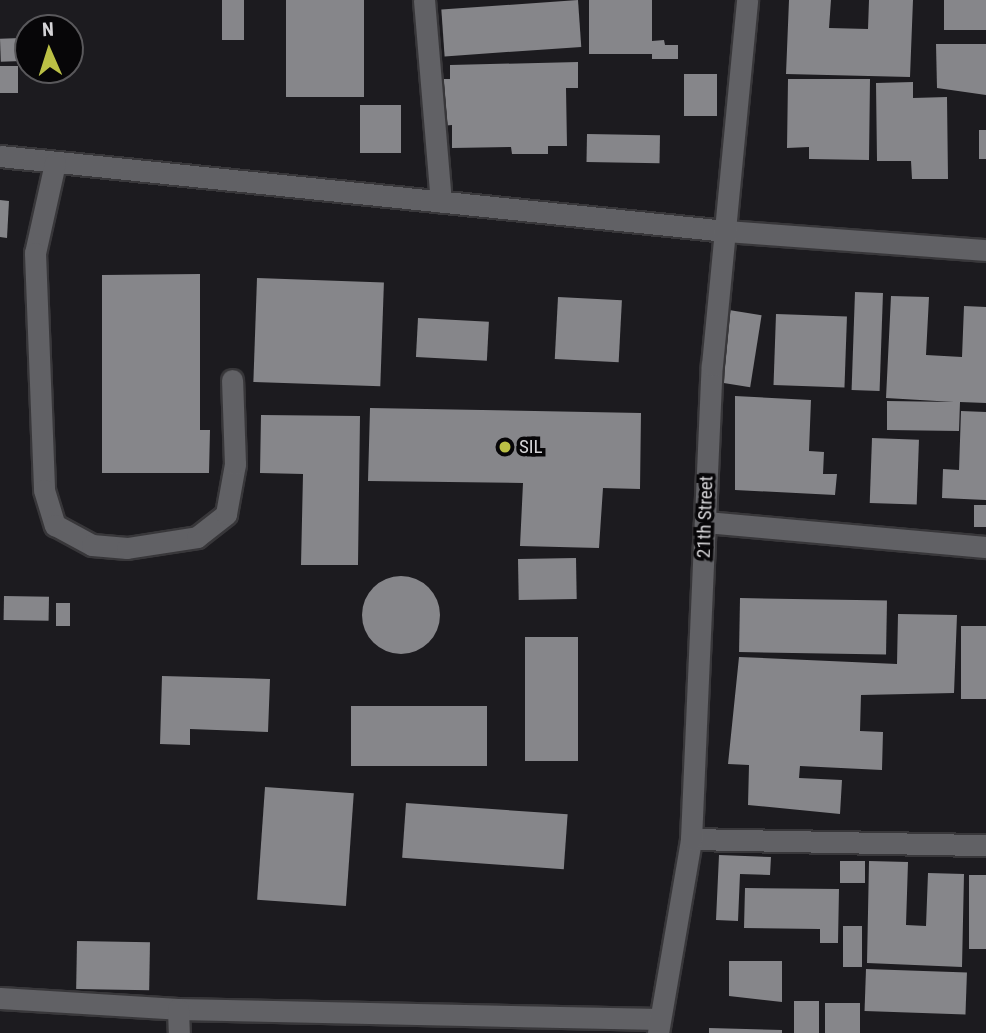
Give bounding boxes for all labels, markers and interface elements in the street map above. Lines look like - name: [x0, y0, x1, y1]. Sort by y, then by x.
- north arrow: [14, 14, 84, 84]
- text: N: [42, 18, 54, 41]
- place label: SIL: [519, 436, 543, 458]
- marker: SIL: [497, 439, 513, 455]
- street label: 21th Street: [692, 475, 718, 559]

